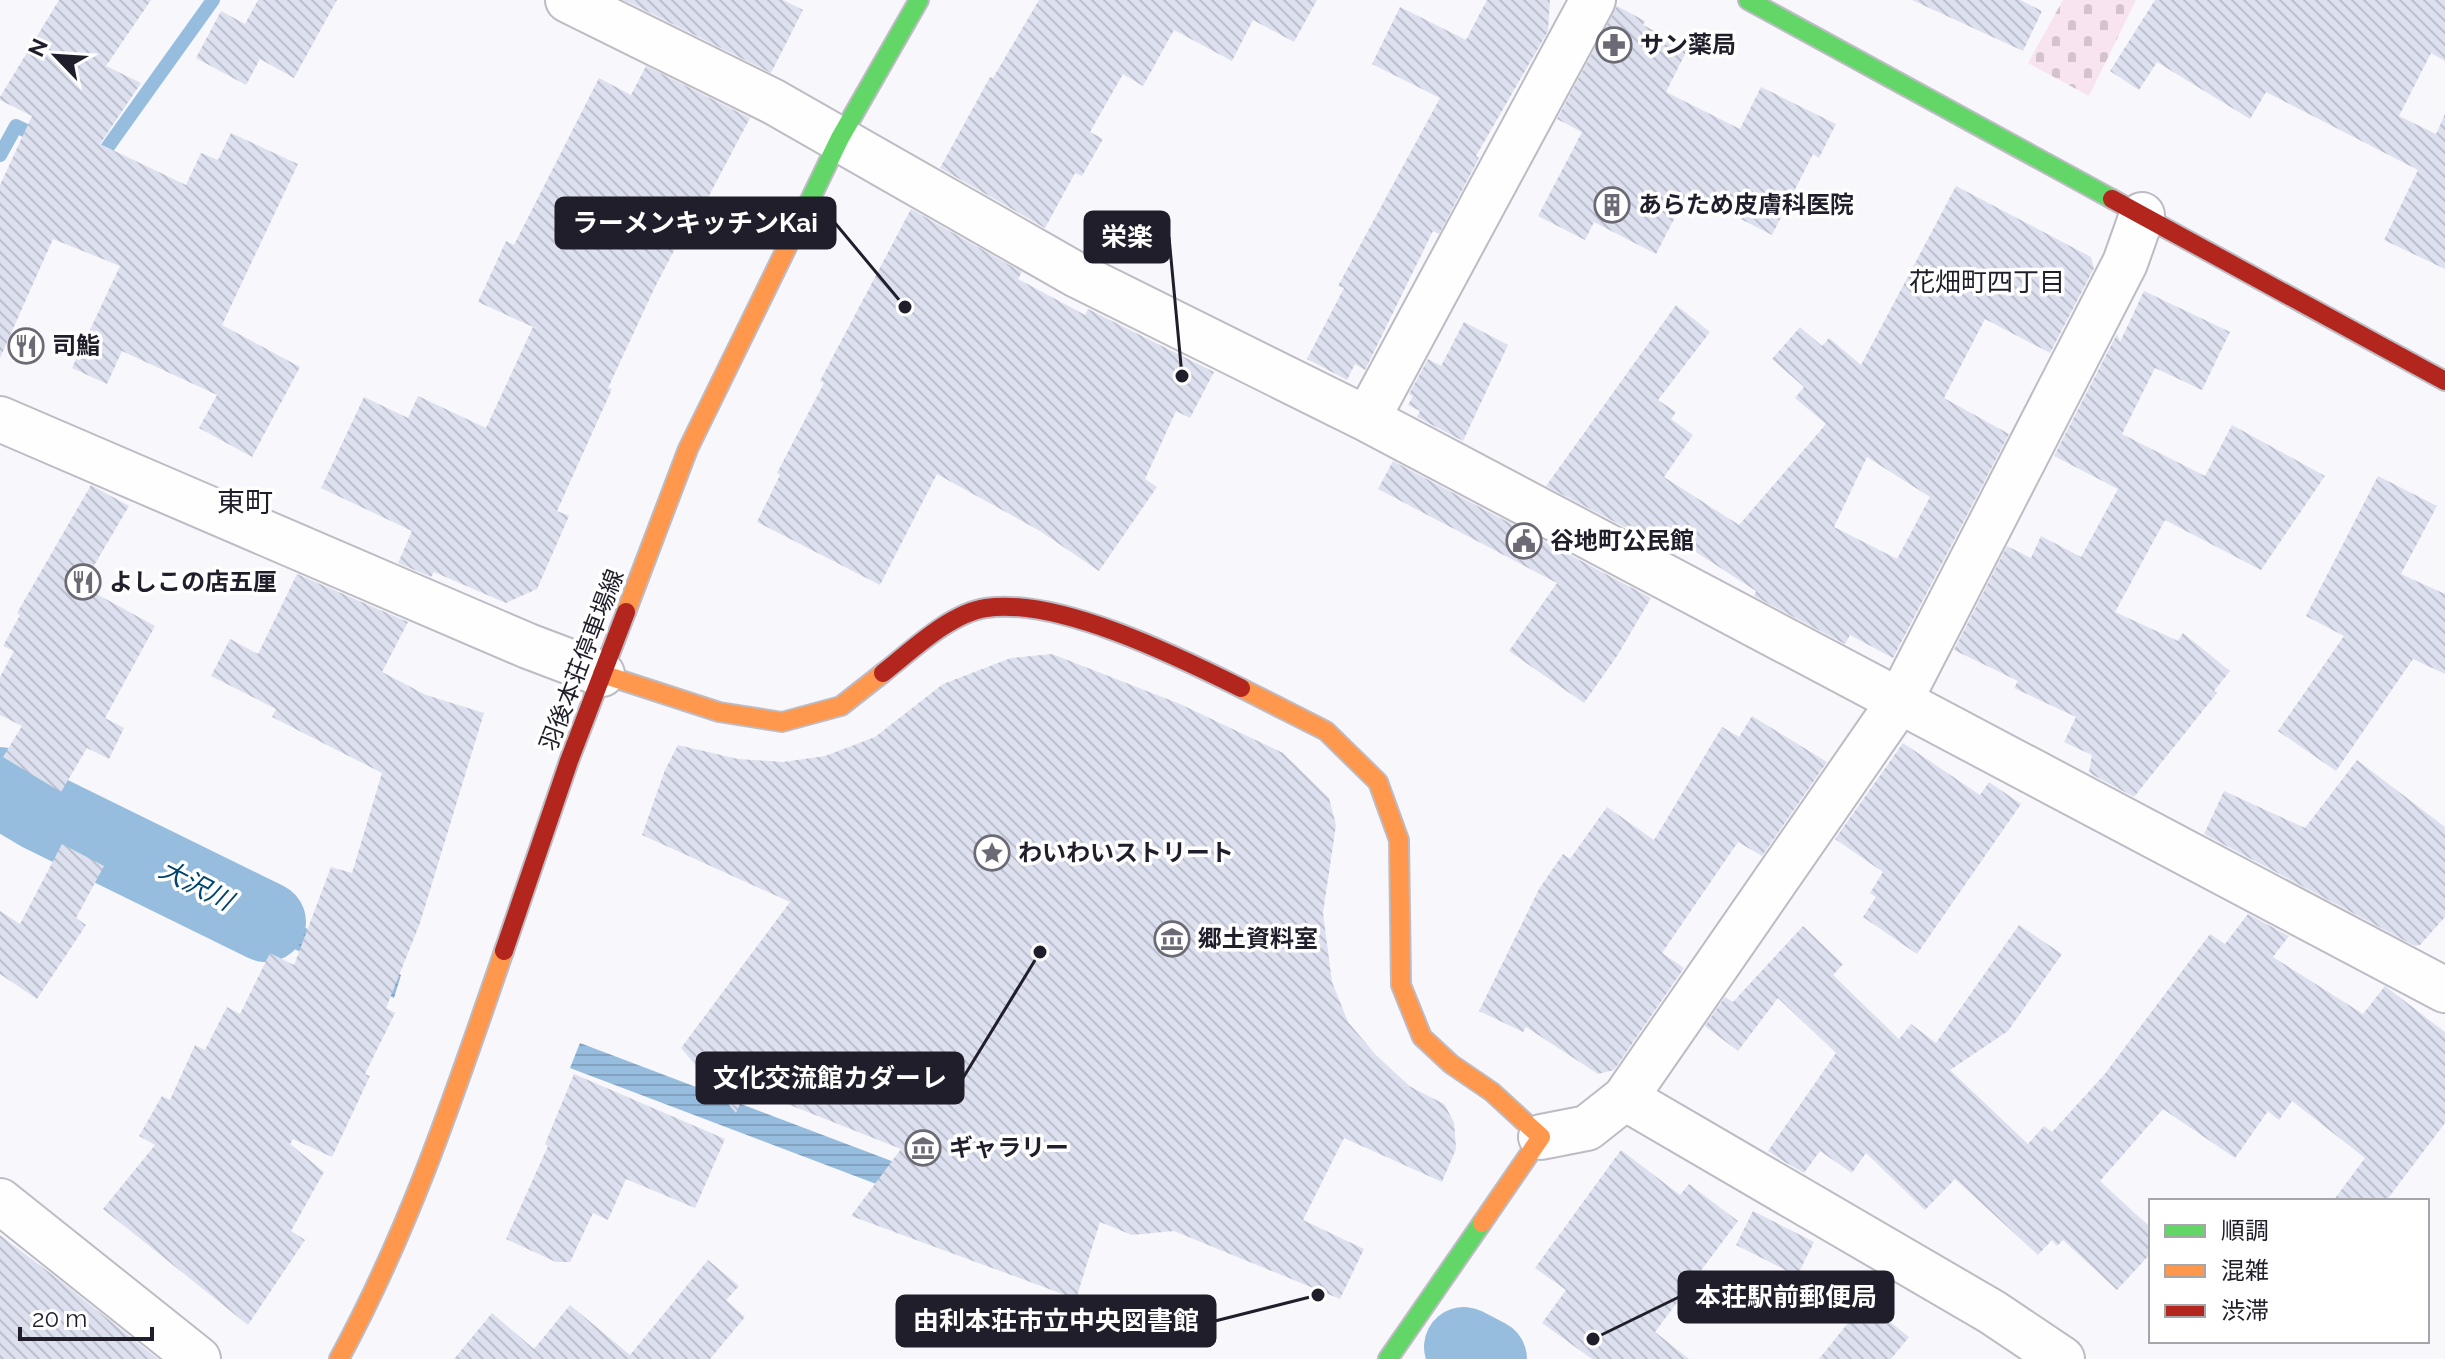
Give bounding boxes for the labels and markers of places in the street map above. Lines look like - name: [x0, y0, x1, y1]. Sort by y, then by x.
- pharmacy icon: サン薬局: [1595, 26, 1633, 64]
- place label: サン薬局: [1640, 30, 1736, 59]
- building icon: あらため皮膚科医院: [1593, 186, 1631, 224]
- place label: あらため皮膚科医院: [1638, 190, 1854, 219]
- callout: ラーメンキッチンKai: [556, 198, 835, 248]
- callout: 栄楽: [1085, 212, 1169, 262]
- restaurant icon: 司鮨: [7, 327, 45, 365]
- place label: 司鮨: [52, 331, 100, 360]
- public building icon: 谷地町公民館: [1505, 522, 1543, 560]
- place label: 谷地町公民館: [1550, 526, 1694, 555]
- restaurant icon: よしこの店五厘: [64, 563, 102, 601]
- place label: よしこの店五厘: [109, 567, 277, 596]
- place icon: わいわいストリート: [973, 834, 1011, 872]
- place label: わいわいストリート: [1018, 838, 1234, 867]
- museum icon: 郷土資料室: [1153, 920, 1191, 958]
- place label: 郷土資料室: [1198, 924, 1318, 953]
- callout: 文化交流館カダーレ: [697, 1053, 963, 1103]
- museum icon: ギャラリー: [904, 1129, 942, 1167]
- place label: ギャラリー: [949, 1133, 1069, 1162]
- callout: 本荘駅前郵便局: [1679, 1272, 1893, 1322]
- callout: 由利本荘市立中央図書館: [897, 1296, 1215, 1346]

